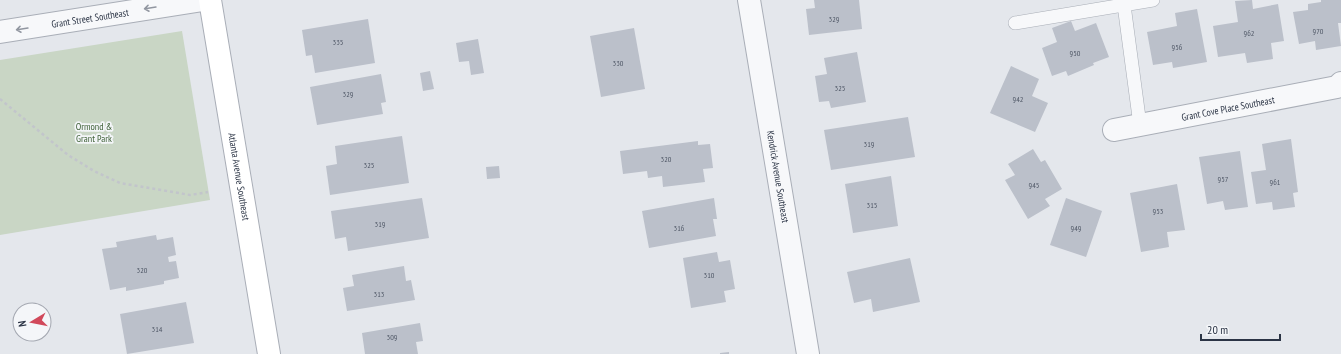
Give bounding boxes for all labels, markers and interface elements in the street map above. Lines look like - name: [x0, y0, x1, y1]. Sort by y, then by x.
- one-way arrow: [144, 4, 157, 12]
- street label: Grant Street Southeast: [50, 6, 130, 31]
- house number: 329: [829, 14, 840, 24]
- one-way arrow: [16, 25, 29, 33]
- house number: 970: [1313, 26, 1324, 36]
- house number: 962: [1244, 28, 1255, 38]
- house number: 335: [333, 37, 343, 47]
- house number: 956: [1172, 42, 1183, 52]
- house number: 950: [1070, 48, 1081, 58]
- house number: 330: [613, 58, 624, 68]
- house number: 325: [835, 83, 845, 93]
- house number: 329: [343, 89, 354, 99]
- street label: Grant Cove Place Southeast: [1180, 93, 1276, 124]
- house number: 942: [1013, 94, 1024, 104]
- park label: Ormond & Grant Park: [76, 120, 112, 145]
- street label: Kendrick Avenue Southeast: [764, 130, 792, 224]
- street label: Atlanta Avenue Southeast: [225, 132, 253, 222]
- house number: 319: [864, 139, 875, 149]
- house number: 320: [661, 154, 672, 164]
- house number: 325: [364, 160, 374, 170]
- house number: 957: [1218, 174, 1229, 184]
- house number: 961: [1270, 177, 1281, 187]
- house number: 945: [1029, 180, 1039, 190]
- house number: 315: [867, 200, 877, 210]
- house number: 953: [1153, 206, 1164, 216]
- house number: 319: [375, 219, 386, 229]
- house number: 316: [674, 223, 685, 233]
- house number: 949: [1071, 223, 1082, 233]
- house number: 320: [137, 265, 148, 275]
- house number: 310: [704, 270, 715, 280]
- house number: 313: [374, 289, 385, 299]
- north arrow: [12, 302, 52, 342]
- scale bar: [1201, 316, 1280, 342]
- text: N: [15, 320, 30, 328]
- text: 20 m: [1207, 322, 1228, 337]
- house number: 314: [152, 324, 163, 334]
- house number: 309: [387, 332, 398, 342]

